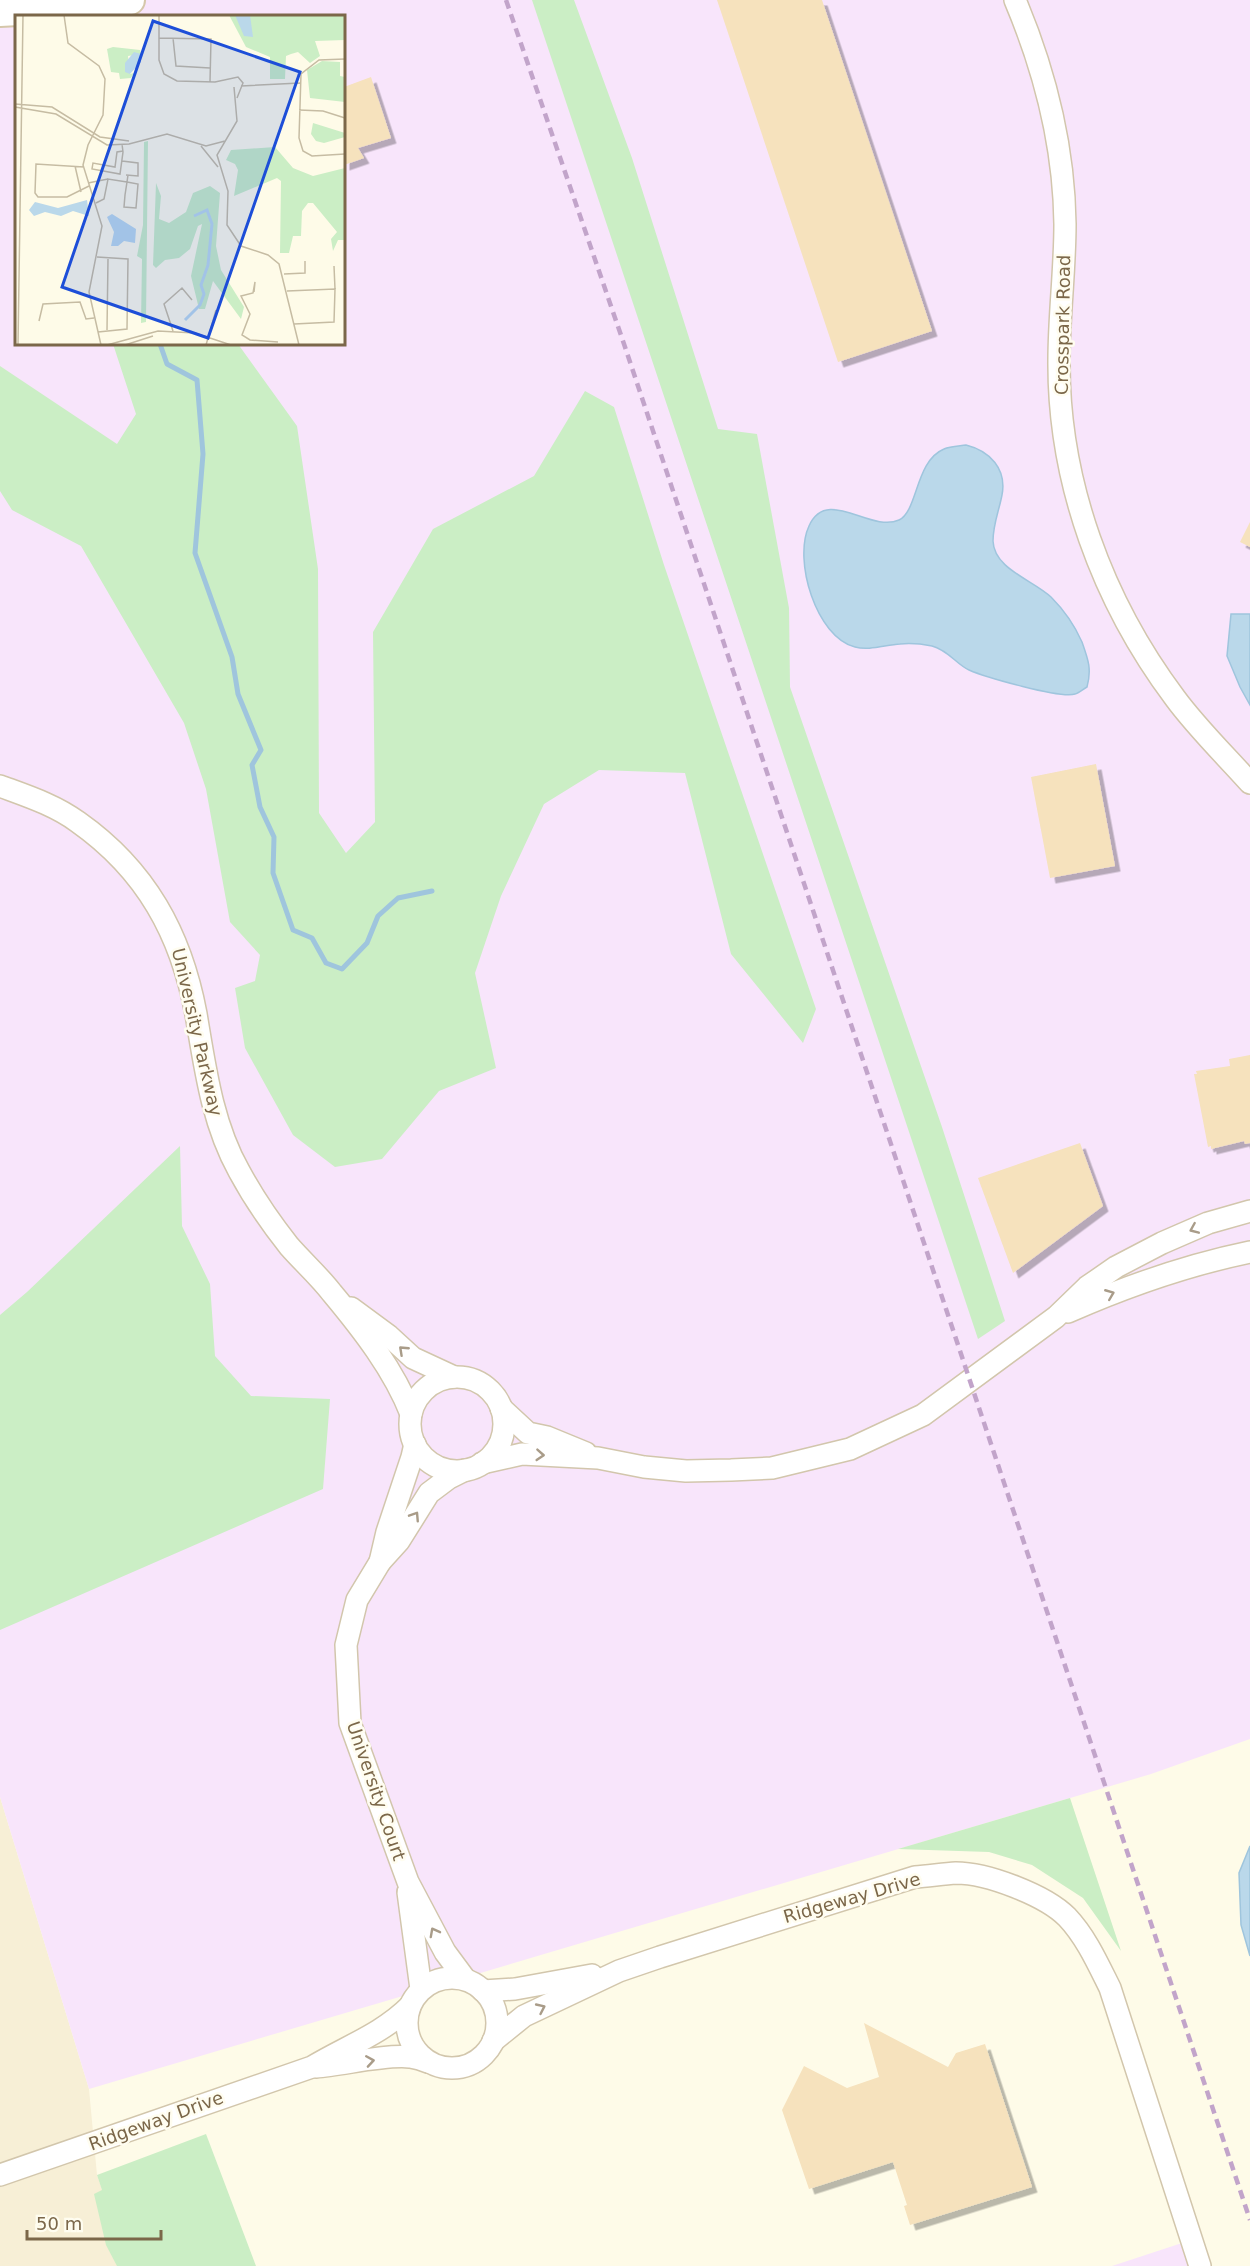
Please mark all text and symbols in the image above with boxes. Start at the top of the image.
inset map [15,15,345,345]
street label: Crosspark Road [1051,255,1074,395]
street label: University Parkway [168,946,227,1118]
one-way arrow [1190,1222,1201,1234]
one-way arrow [1104,1289,1115,1301]
one-way arrow [400,1346,410,1357]
one-way arrow [535,1449,544,1462]
one-way arrow [408,1511,419,1522]
street label: University Court [343,1718,410,1863]
street label: Ridgeway Drive [781,1868,923,1927]
one-way arrow [430,1928,441,1938]
one-way arrow [534,2003,545,2015]
one-way arrow [366,2055,375,2067]
street label: Ridgeway Drive [86,2086,226,2155]
scale bar [27,2203,160,2241]
text: 50 m [36,2213,82,2234]

